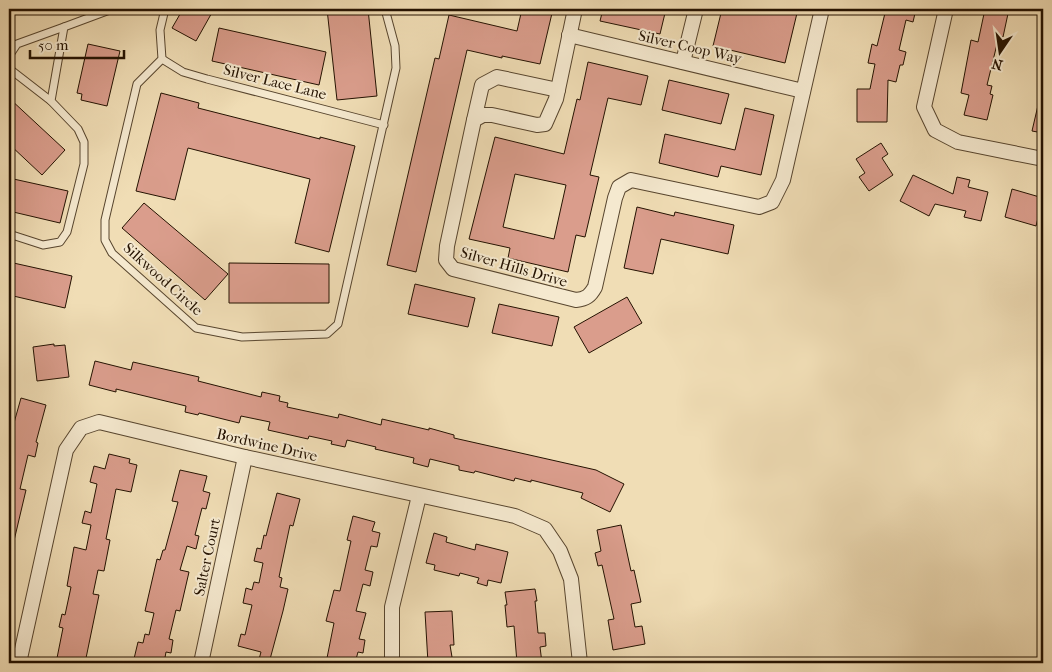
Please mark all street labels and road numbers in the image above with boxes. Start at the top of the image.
street label: Silver Coop Way [637,26,744,68]
street label: Silver Lace Lane [222,60,329,104]
street label: Silkwood Circle [120,239,207,320]
street label: Silver Hills Drive [458,243,570,291]
street label: Bordwine Drive [215,425,320,465]
street label: Salter Court [190,516,224,598]

